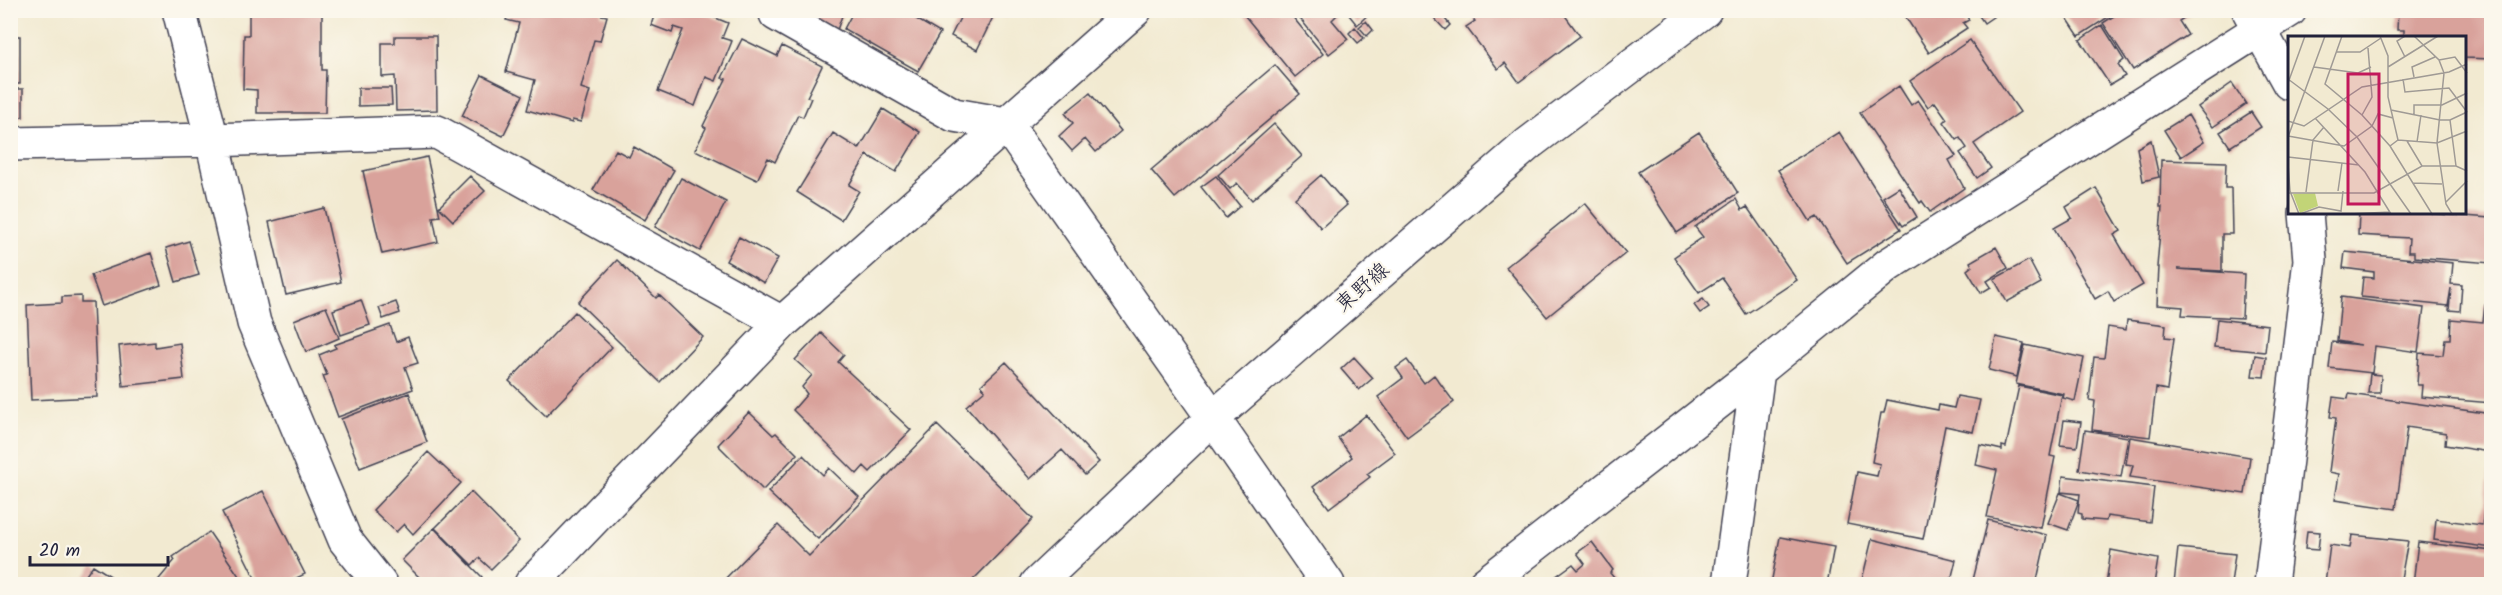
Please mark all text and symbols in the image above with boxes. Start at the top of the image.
inset map [2288,36,2466,214]
street label: 東野線 [1328,255,1398,321]
scale bar [30,529,168,567]
text: 20 m [39,537,80,566]

